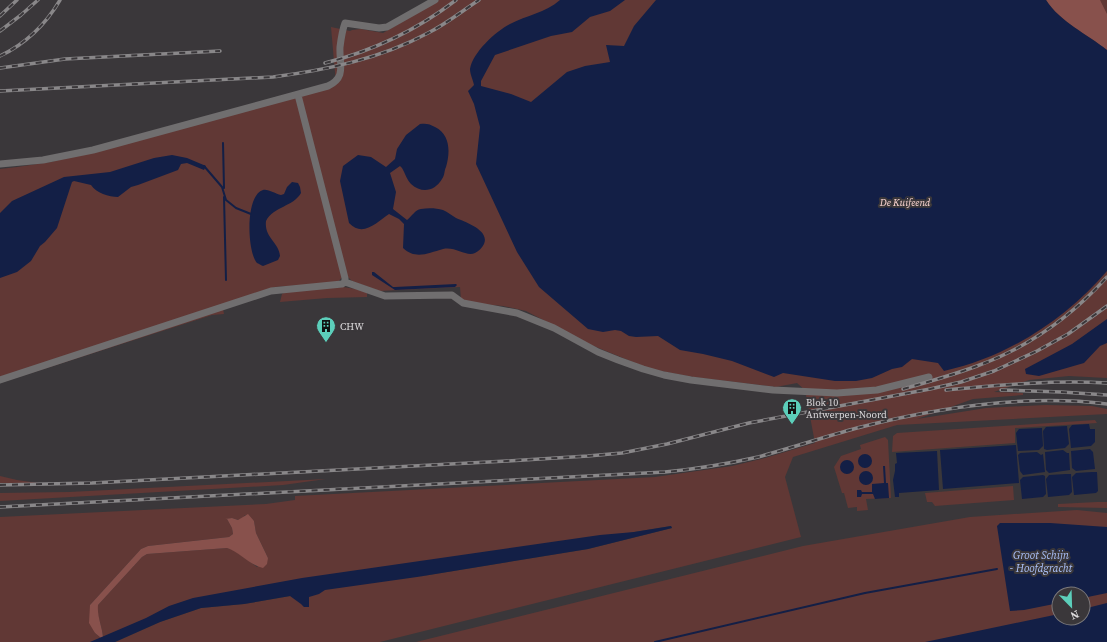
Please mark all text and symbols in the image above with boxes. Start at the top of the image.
park label: De Kuifeend [879,196,931,209]
building icon: CHW [315,315,337,343]
place label: CHW [340,320,364,333]
place label: Blok 10 Antwerpen-Noord [806,396,887,421]
building icon: Blok 10 Antwerpen-Noord [781,397,803,425]
water label: Groot Schijn - Hoofdgracht [1010,548,1073,576]
north arrow [1051,586,1091,626]
text: N [1068,606,1081,623]

